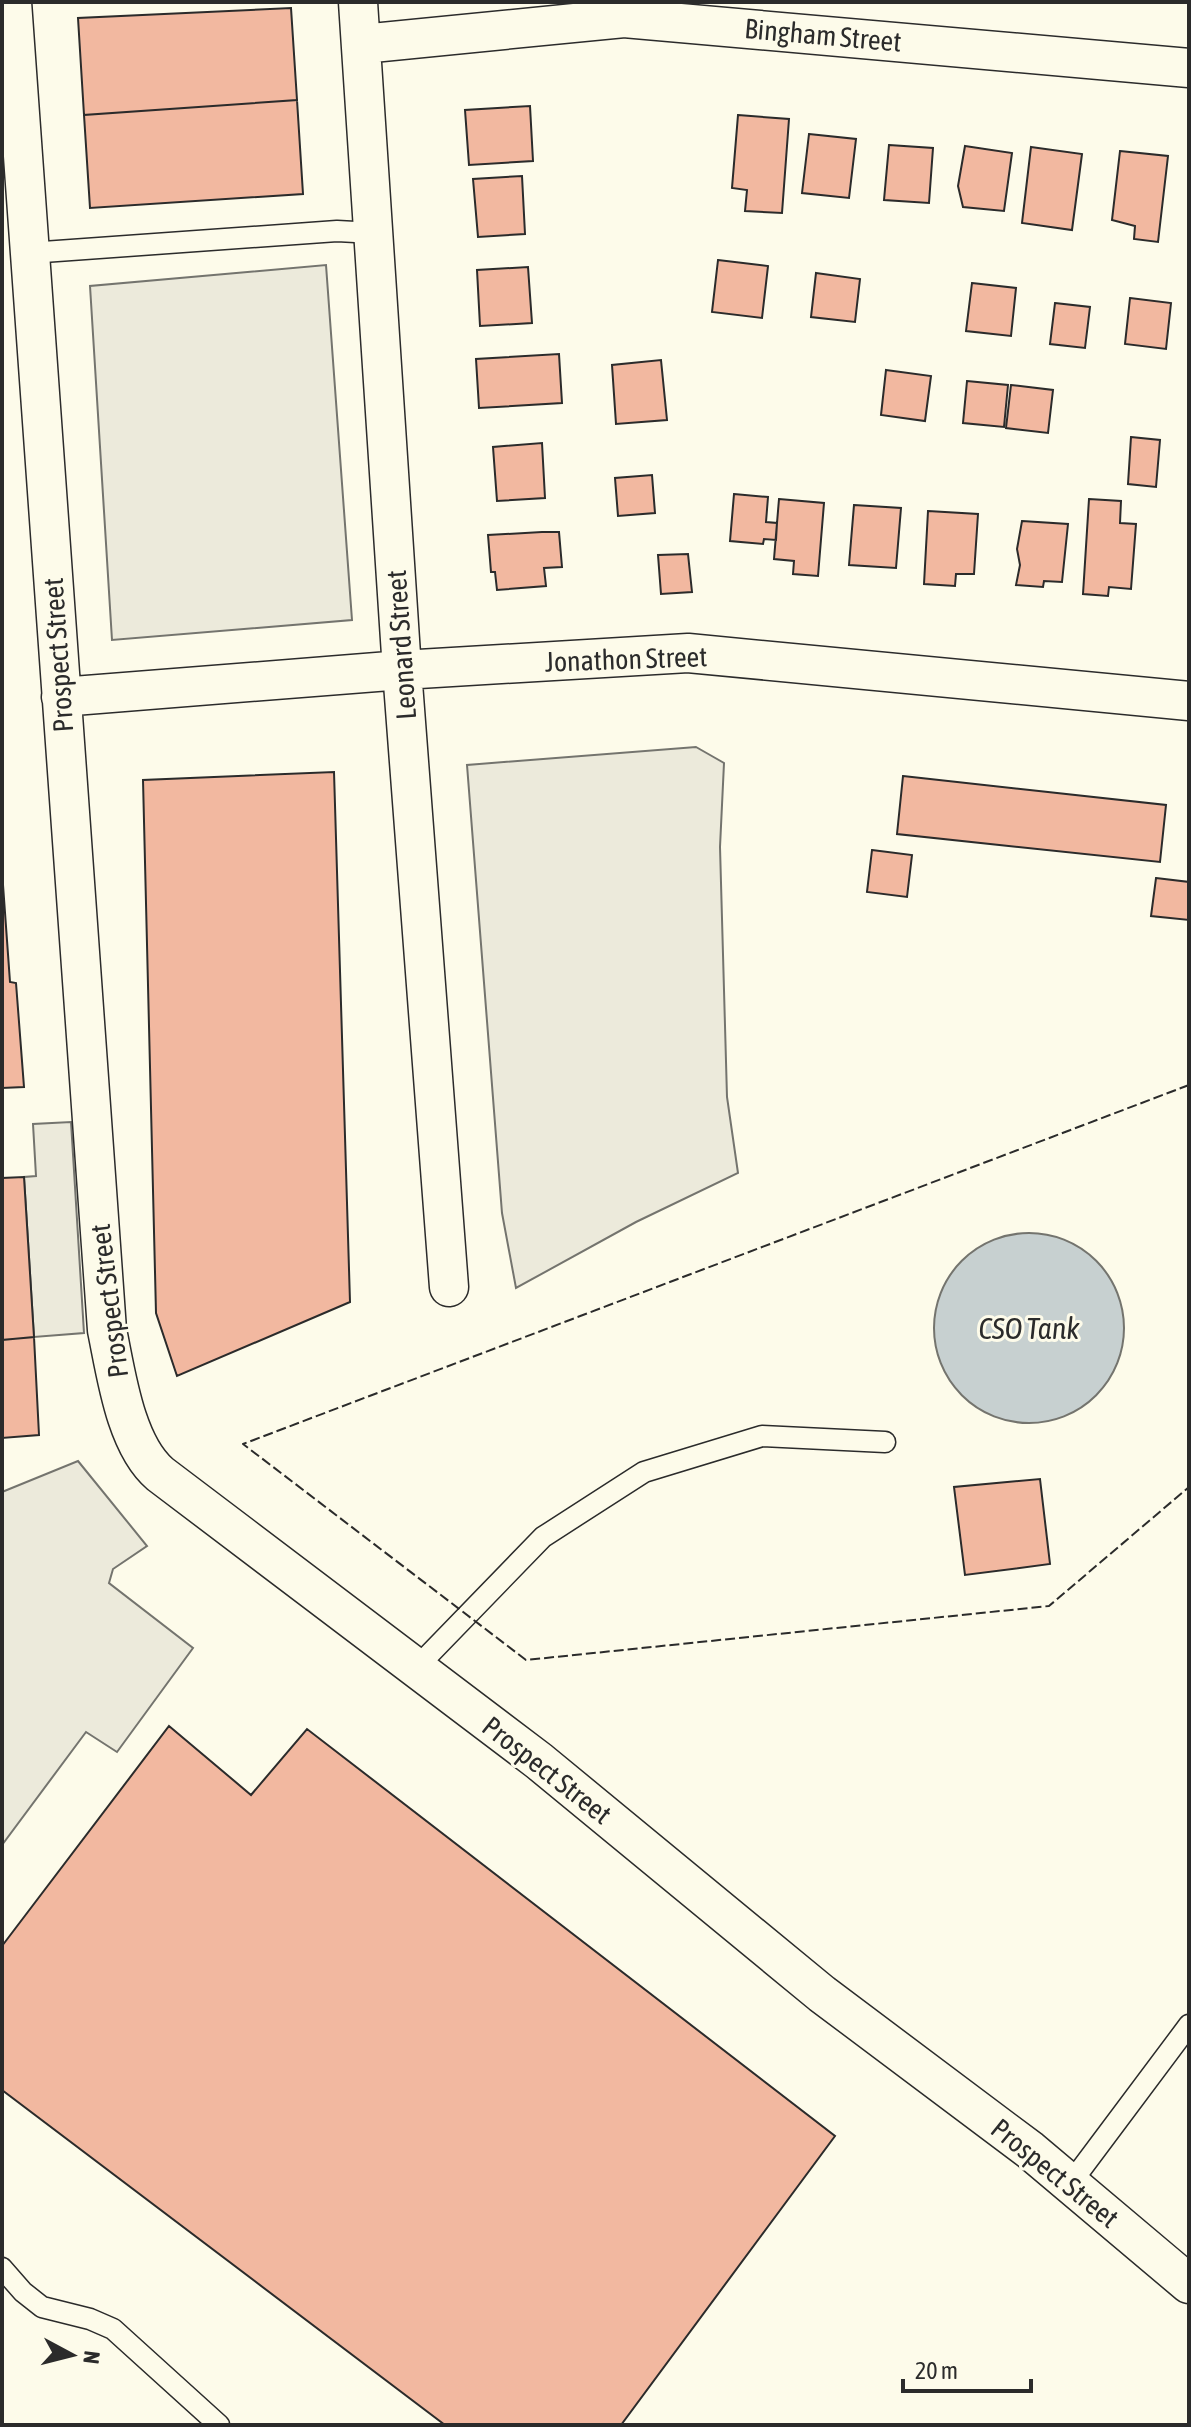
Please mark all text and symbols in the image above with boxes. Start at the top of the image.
street label: Bingham Street [743,12,903,58]
street label: Leonard Street [380,569,422,721]
street label: Prospect Street [37,577,79,733]
street label: Jonathon Street [544,640,708,678]
street label: Prospect Street [84,1222,134,1380]
water label: CSO Tank [979,1311,1080,1345]
street label: Prospect Street [476,1710,618,1830]
street label: Prospect Street [985,2112,1125,2234]
north arrow [32,2315,112,2395]
scale bar [903,2343,1031,2393]
text: N [78,2349,106,2365]
text: 20 m [915,2357,958,2384]

